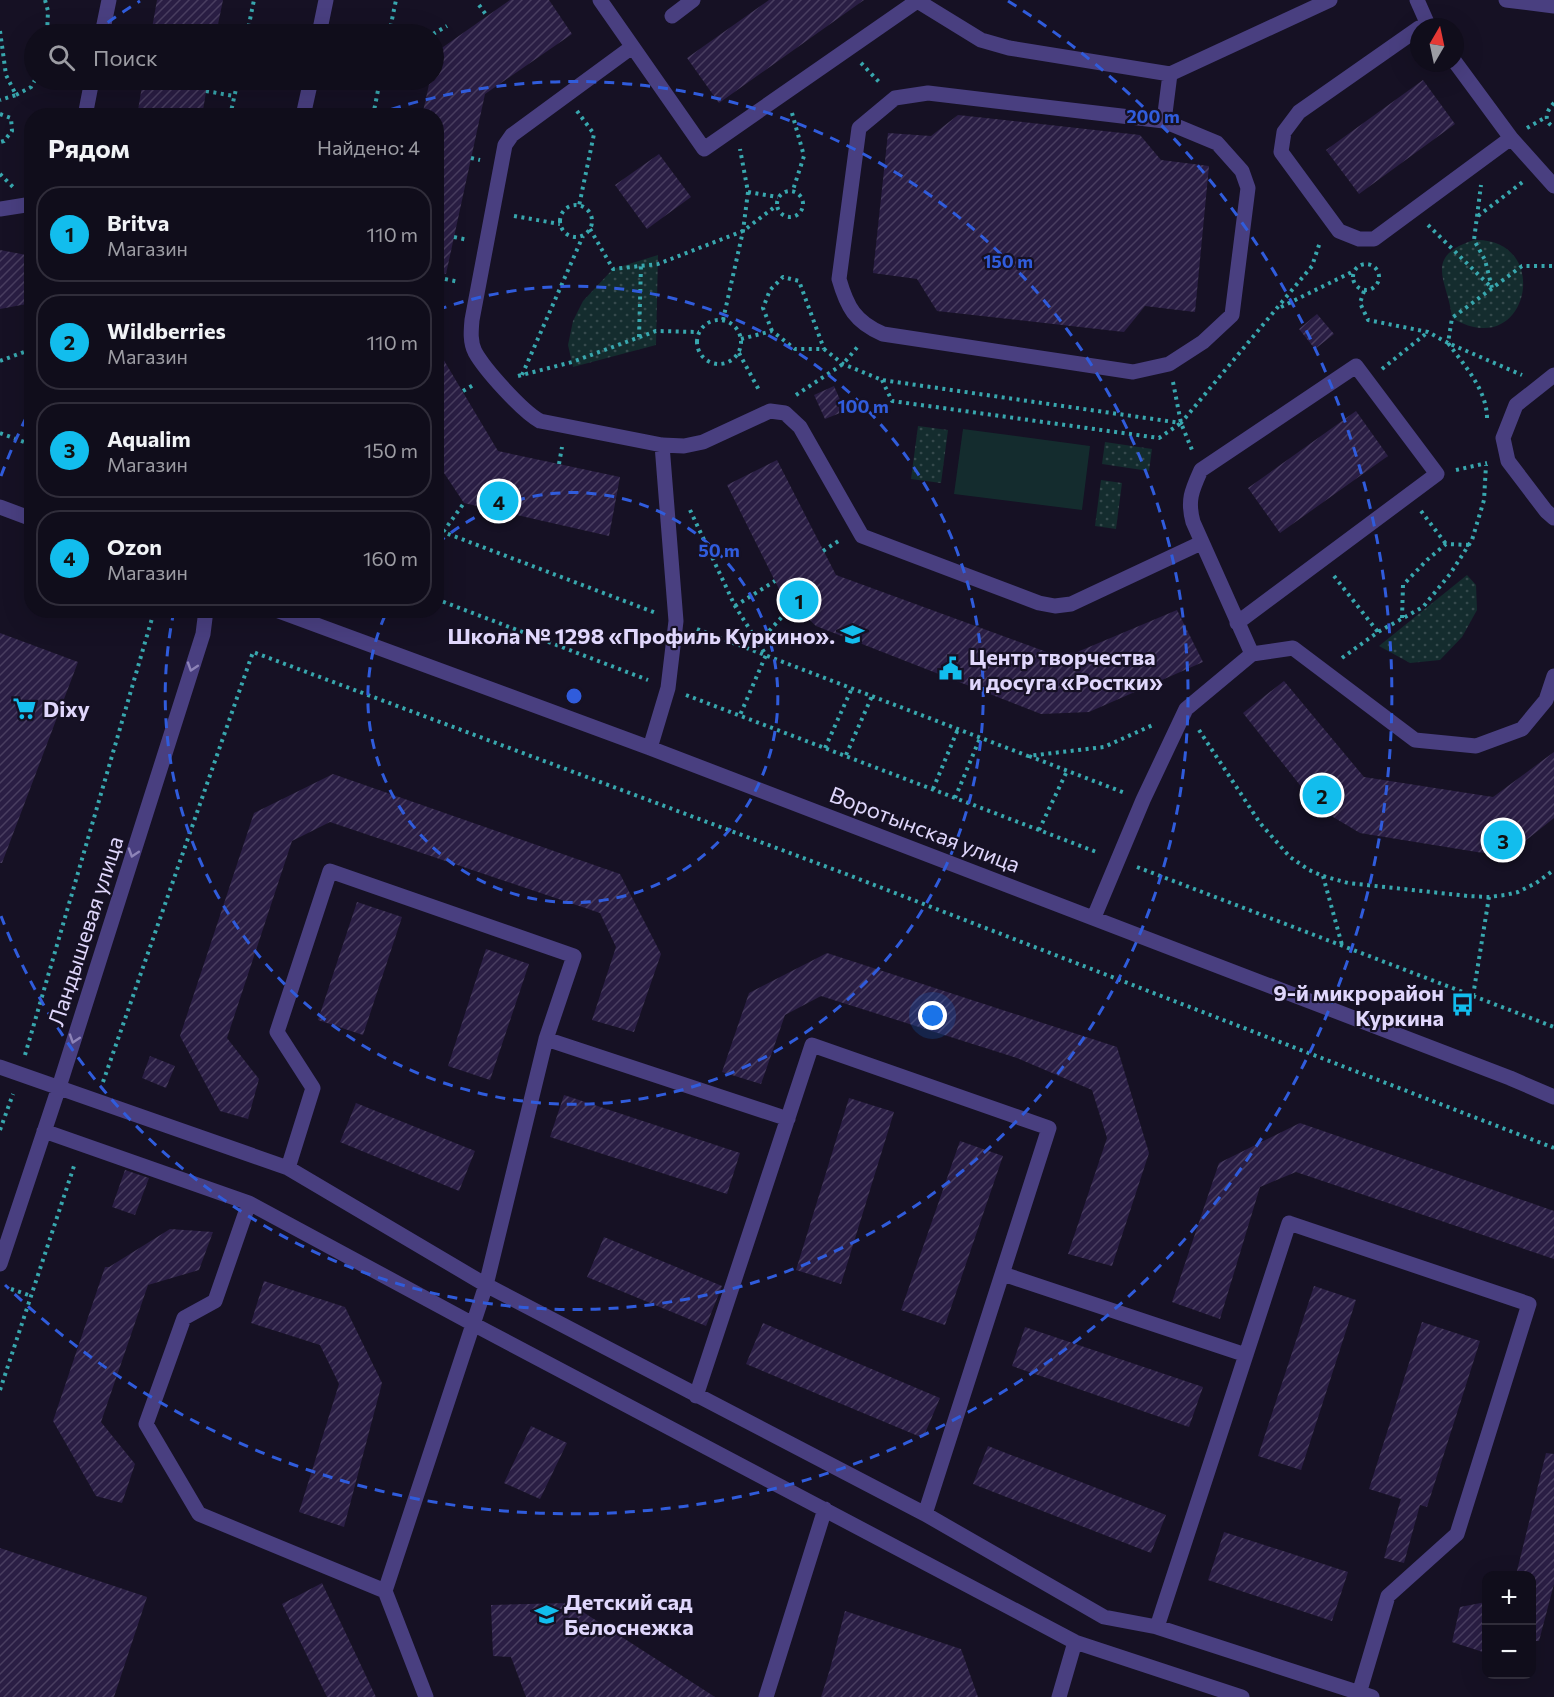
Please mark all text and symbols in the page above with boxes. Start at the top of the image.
north arrow [1410,18,1464,72]
search box [24,24,444,90]
icon: search [45,41,78,74]
text: Поиск [93,44,158,71]
text: 200 m [1126,105,1180,127]
text: Рядом [48,132,130,163]
text: Найдено: 4 [317,135,420,159]
text: Britva [107,209,169,236]
text: 1 [65,222,74,246]
text: 110 m [367,222,418,246]
text: Магазин [107,236,188,260]
text: 150 m [983,250,1033,272]
text: Wildberries [107,317,226,344]
text: 2 [64,330,75,354]
text: 110 m [367,330,418,354]
text: Магазин [107,344,188,368]
text: 100 m [837,395,889,417]
text: Aqualim [107,425,191,452]
text: 3 [64,438,75,462]
text: 150 m [364,438,418,462]
text: Магазин [107,452,188,476]
pin: 4 [480,478,518,524]
text: Ozon [107,533,162,560]
text: 50 m [698,539,740,561]
text: 4 [63,546,76,570]
text: 160 m [363,546,418,570]
text: Магазин [107,560,188,584]
pin: 1 [780,578,818,622]
place label: Школа № 1298 «Профиль Куркино». [447,622,835,649]
school or university icon: Школа № 1298 «Профиль Куркино». [840,622,866,648]
place label: Центр творчества и досуга «Ростки» [969,643,1163,695]
public building icon: Центр творчества и досуга «Ростки» [938,656,964,682]
one-way arrow [187,661,199,672]
centre of rings [564,686,584,706]
supermarket icon: Dixy [12,695,38,721]
place label: Dixy [43,695,90,722]
pin: 2 [1302,772,1342,818]
street label: Воротынская улица [826,780,1024,878]
pin: 3 [1484,818,1522,862]
street label: Ландышевая улица [42,833,128,1029]
one-way arrow [128,847,140,858]
place label: 9-й микрорайон Куркина [1273,979,1444,1031]
bus stop icon: 9-й микрорайон Куркина [1449,992,1475,1018]
your location [918,1001,947,1030]
one-way arrow [69,1033,81,1044]
map controls [1482,1571,1536,1679]
button: + [1482,1571,1536,1625]
place label: Детский сад Белоснежка [564,1588,694,1640]
school or university icon: Детский сад Белоснежка [533,1601,559,1627]
button: − [1482,1625,1536,1679]

